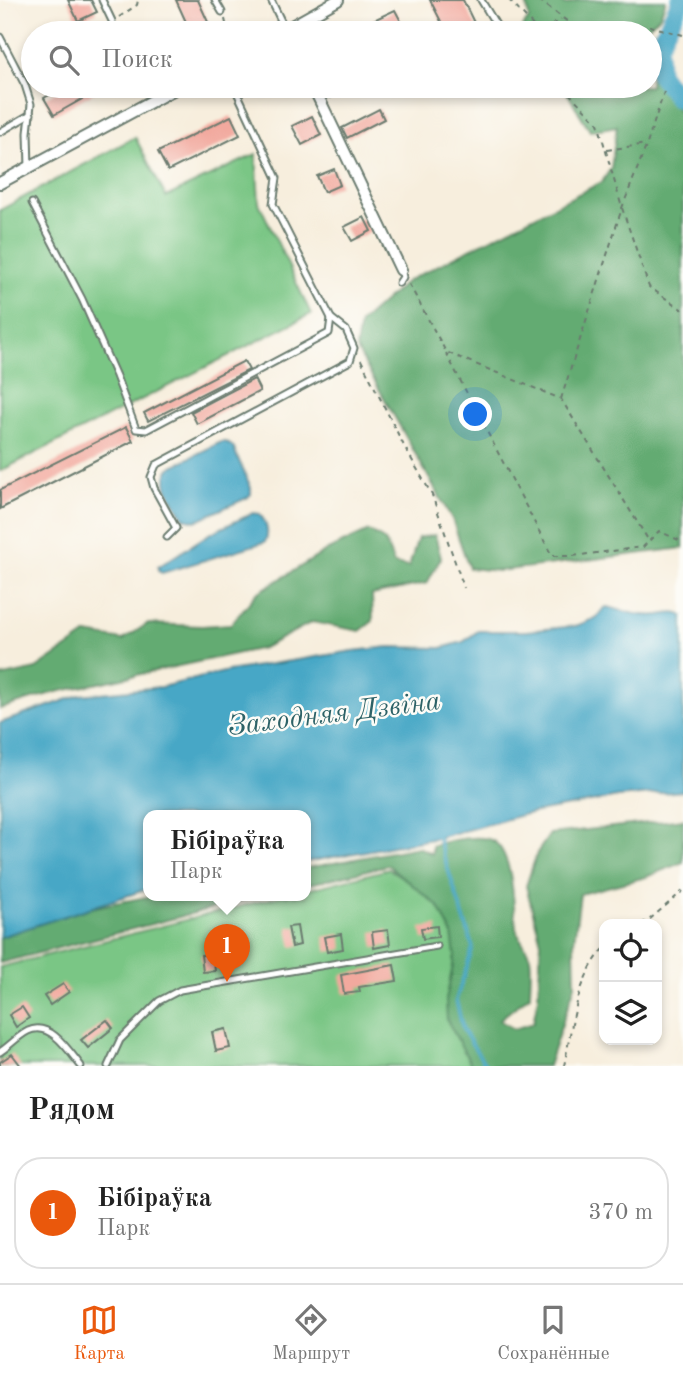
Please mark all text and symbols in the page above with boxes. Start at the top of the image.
search box [21,21,662,98]
icon: search [45,41,83,79]
text: Поиск [101,47,173,73]
your location [458,397,492,431]
water label: Заходняя Дзвіна [226,687,442,742]
popup [143,810,311,901]
text: Бібіраўка [170,829,284,855]
text: Парк [170,860,223,883]
map controls [599,919,662,1045]
button: locate [599,919,662,982]
pin: 1 [204,924,250,982]
button: layers [599,982,662,1045]
text: Рядом [28,1096,115,1126]
text: Бібіраўка [97,1186,212,1212]
text: 1 [46,1201,60,1224]
text: 370 m [588,1201,653,1224]
text: Парк [97,1217,150,1240]
tab: Карта [74,1301,125,1366]
tab: Маршрут [272,1301,350,1366]
tab: Сохранённые [497,1301,609,1366]

